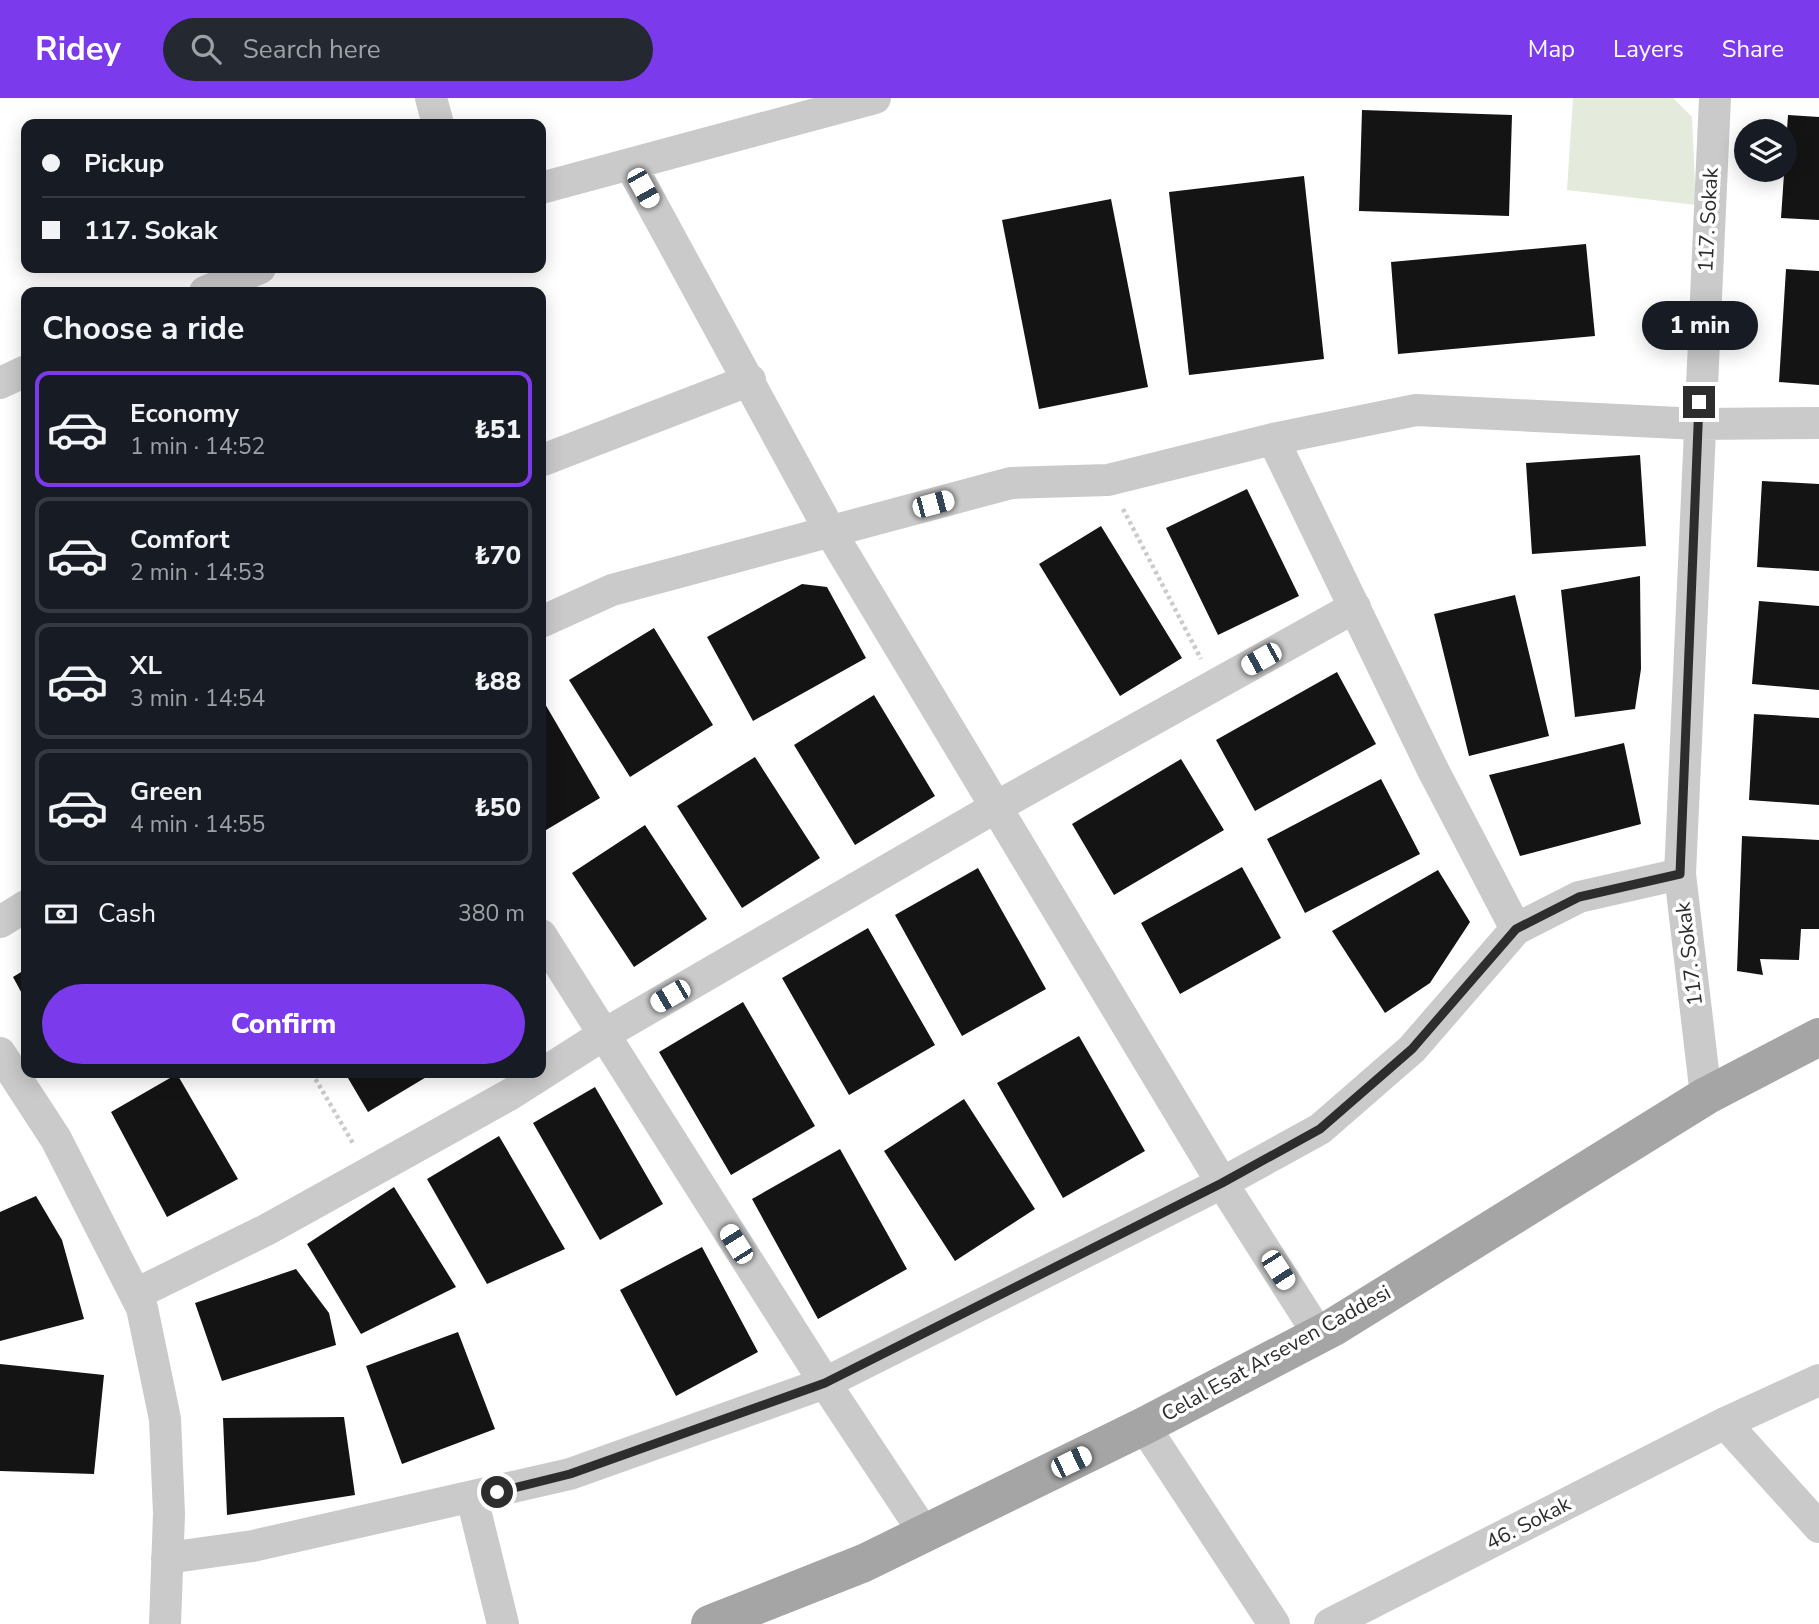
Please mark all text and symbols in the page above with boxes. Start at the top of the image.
search box [163,18,653,81]
text: Ridey [35,27,121,72]
icon: search [187,30,225,68]
text: Search here [243,32,381,67]
text: Map [1528,33,1575,65]
text: Layers [1613,33,1684,65]
text: Share [1722,33,1784,65]
map controls [1734,119,1797,182]
button: layers [1734,119,1797,182]
text: Pickup [84,146,164,181]
car [624,165,663,211]
street label: 117. Sokak [1691,167,1725,273]
text: 117. Sokak [84,213,218,248]
callout: 1 min [1641,300,1757,350]
text: Choose a ride [42,307,244,350]
text: 1 min [1670,310,1730,341]
route end [1683,386,1715,418]
text: Economy [130,396,239,431]
icon: car [46,398,109,461]
text: ₺51 [474,412,521,447]
text: 1 min · 14:52 [130,431,265,462]
car [910,488,957,520]
text: Comfort [130,522,230,557]
icon: car [46,524,109,587]
text: ₺70 [474,538,521,573]
text: 2 min · 14:53 [130,557,265,588]
car [1238,640,1285,678]
text: XL [130,648,162,683]
icon: car [46,650,109,713]
text: ₺88 [474,664,521,699]
text: 3 min · 14:54 [130,683,265,714]
text: Green [130,774,203,809]
icon: car [46,776,109,839]
text: ₺50 [474,790,521,825]
text: 4 min · 14:55 [130,809,265,840]
icon: cash [42,895,80,933]
text: Cash [98,896,156,931]
text: 380 m [458,898,525,929]
street label: 117. Sokak [1669,900,1709,1008]
car [647,976,694,1016]
button: Confirm [42,984,525,1064]
car [716,1221,757,1267]
car [1258,1247,1299,1293]
street label: Celal Esat Arseven Caddesi [1156,1278,1396,1428]
car [1048,1443,1095,1481]
route start [481,1476,513,1508]
street label: 46. Sokak [1481,1489,1576,1556]

